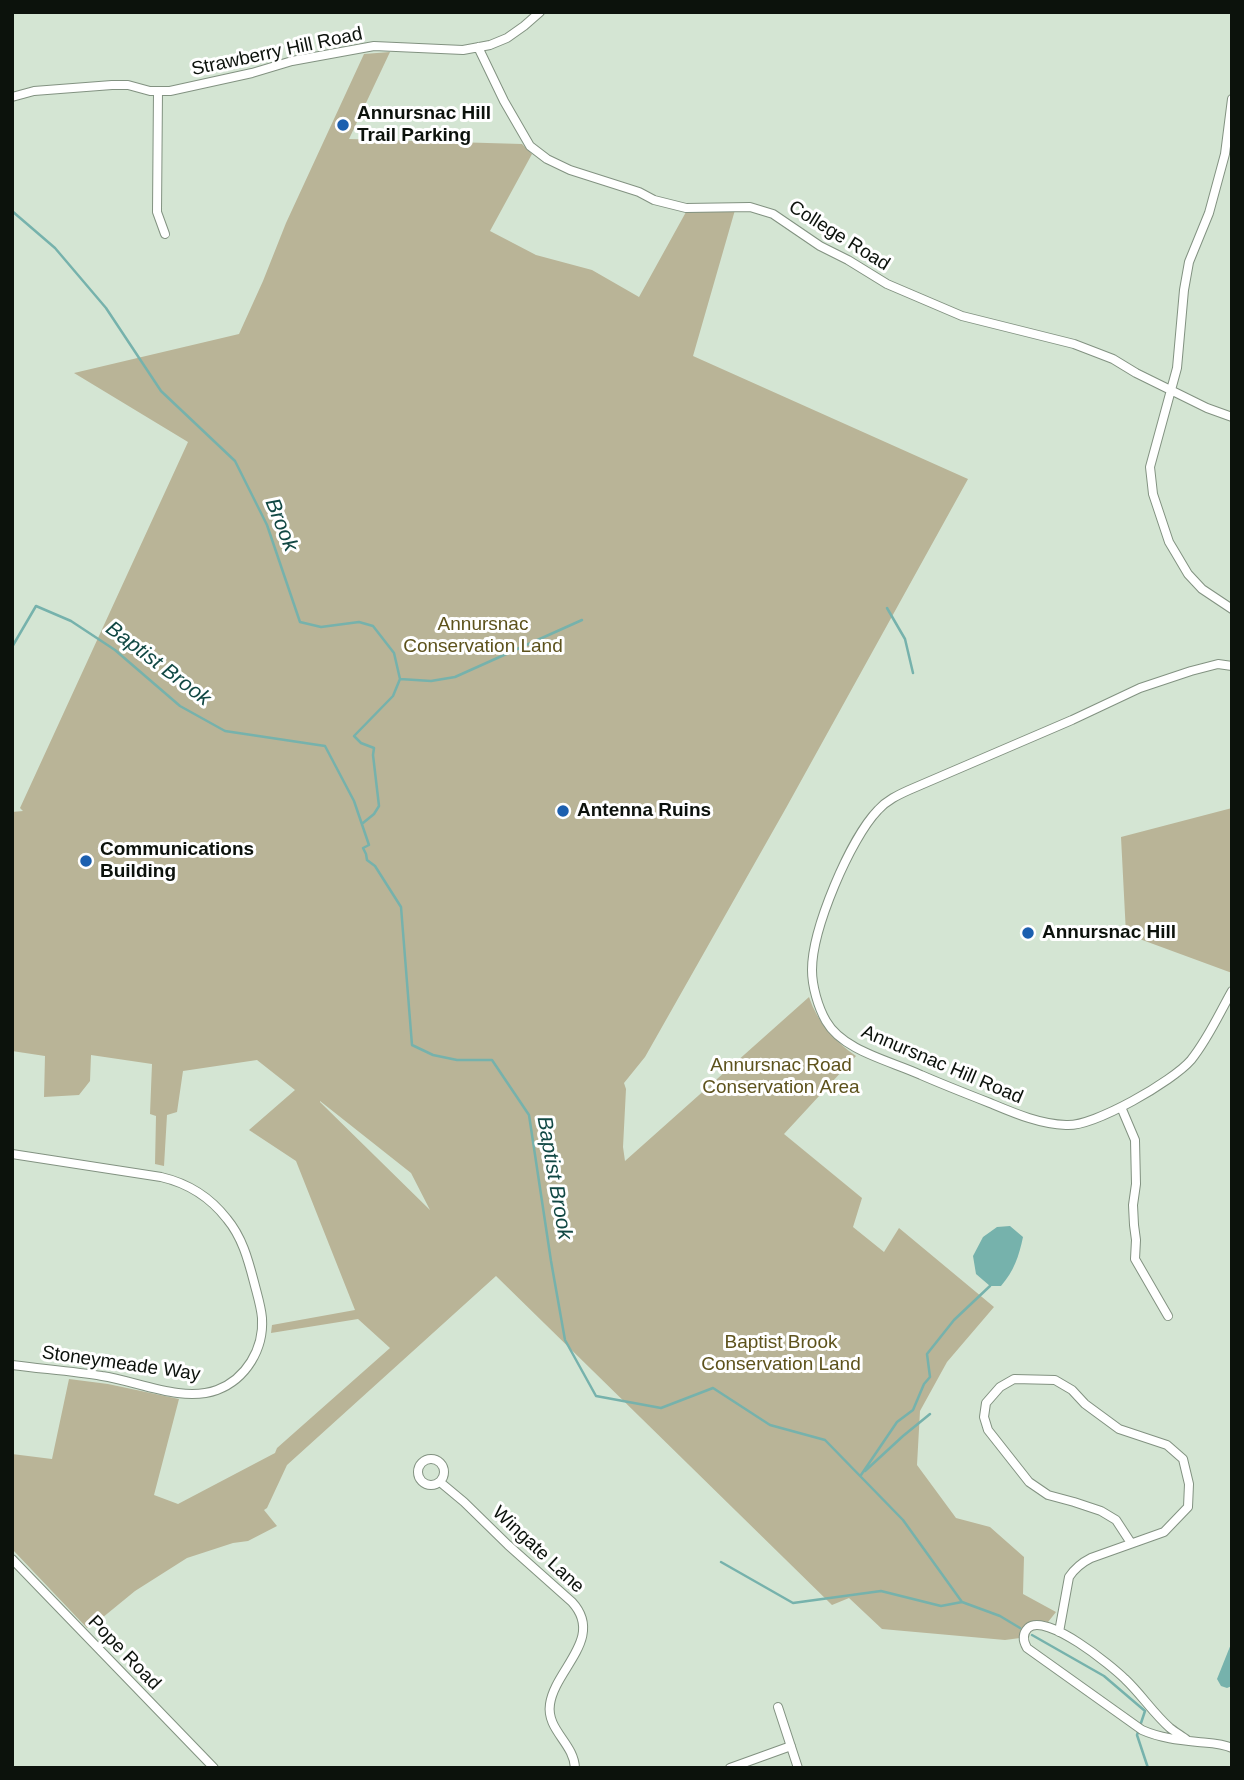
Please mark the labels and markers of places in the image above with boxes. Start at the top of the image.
place label: Annursnac Hill Trail Parking [357,103,491,147]
marker: Annursnac Hill Trail Parking [335,117,351,133]
place label: Antenna Ruins [577,800,711,822]
marker: Antenna Ruins [555,803,571,819]
place label: Communications Building [100,839,254,883]
marker: Communications Building [78,853,94,869]
place label: Annursnac Hill [1042,922,1176,944]
marker: Annursnac Hill [1020,925,1036,941]

